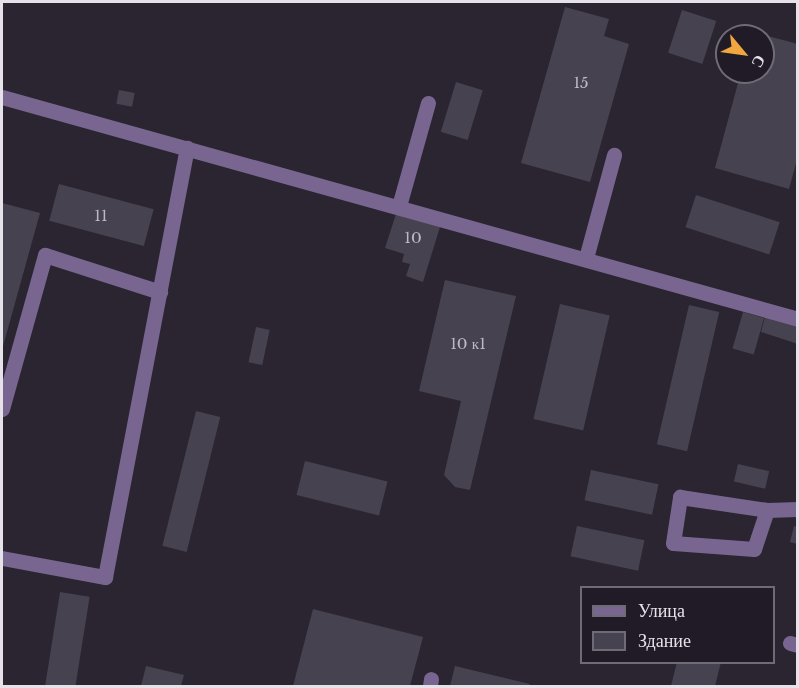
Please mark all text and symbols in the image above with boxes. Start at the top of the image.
north arrow [715,24,775,84]
text: С [747,52,771,72]
house number: 15 [573,74,589,92]
house number: 11 [94,207,108,225]
house number: 10 [404,229,422,247]
house number: 10 к1 [450,335,486,353]
legend [580,586,775,664]
text: Улица [638,600,685,622]
text: Здание [638,630,691,652]

